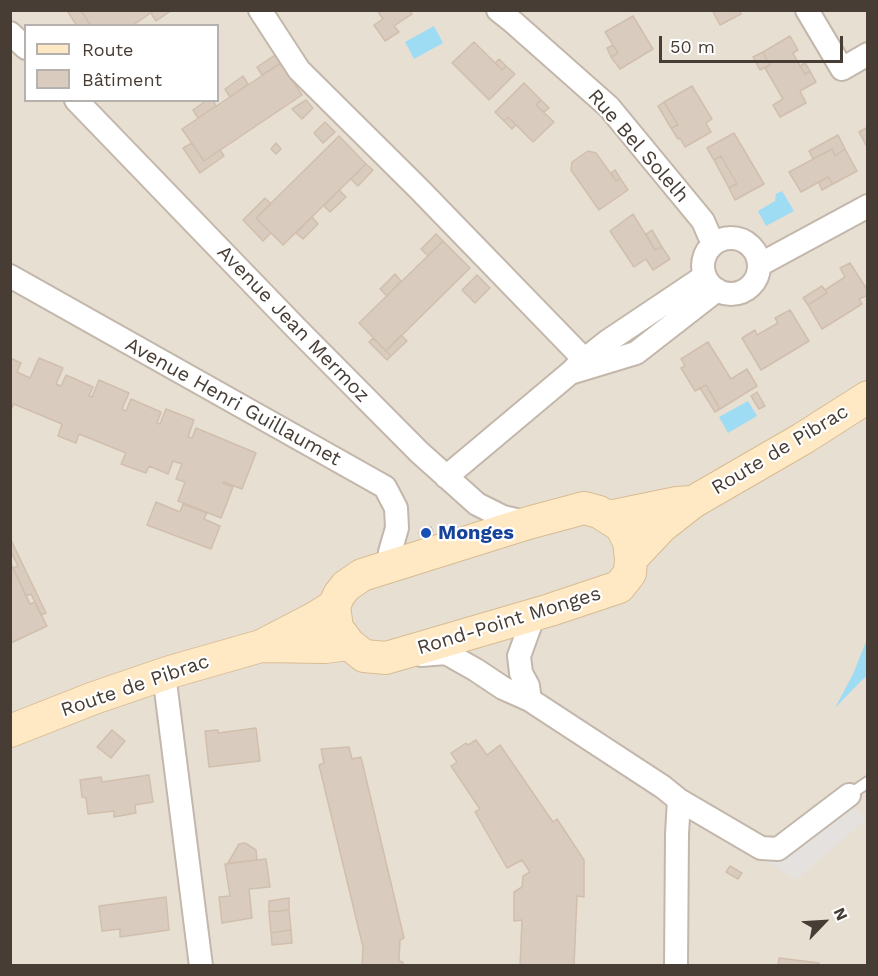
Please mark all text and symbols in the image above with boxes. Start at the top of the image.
legend [24,24,219,102]
scale bar [662,24,846,62]
text: 50 m [670,36,715,57]
text: Route [82,39,134,60]
text: Bâtiment [82,69,162,90]
street label: Rue Bel Solelh [582,84,694,208]
street label: Avenue Jean Mermoz [212,241,374,407]
street label: Avenue Henri Guillaumet [121,333,345,471]
street label: Route de Pibrac [707,400,853,500]
place label: Monges [438,521,514,545]
marker: Monges [419,526,433,540]
street label: Rond-Point Monges [414,582,604,660]
street label: Route de Pibrac [58,649,212,723]
north arrow [794,892,854,952]
text: N [830,905,852,924]

